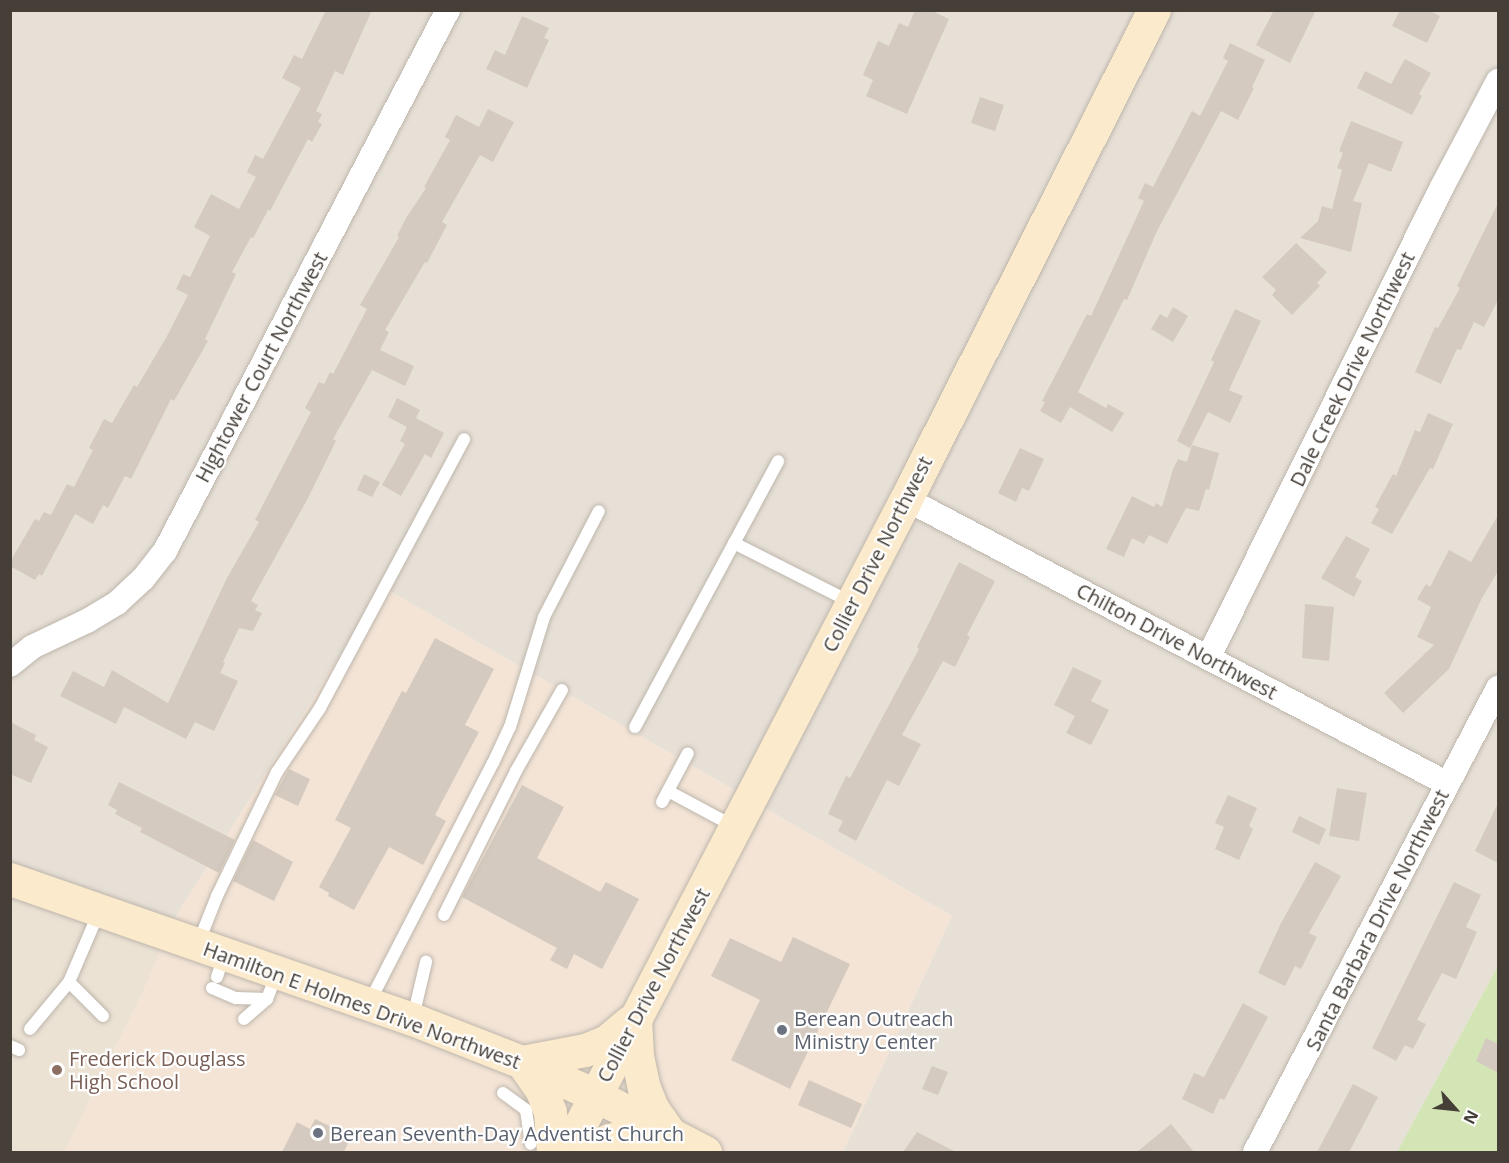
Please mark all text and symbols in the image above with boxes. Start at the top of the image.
street label: Hightower Court Northwest [190,248,332,486]
street label: Dale Creek Drive Northwest [1285,248,1419,490]
street label: Collier Drive Northwest [817,452,937,656]
street label: Chilton Drive Northwest [1073,578,1281,704]
street label: Santa Barbara Drive Northwest [1300,785,1454,1055]
street label: Collier Drive Northwest [592,884,714,1086]
street label: Hamilton E Holmes Drive Northwest [200,936,524,1074]
place label: Berean Outreach Ministry Center [794,1006,953,1053]
marker: Berean Outreach Ministry Center [775,1023,789,1037]
place label: Frederick Douglass High School [69,1046,246,1093]
marker: Frederick Douglass High School [50,1063,64,1077]
north arrow [1425,1079,1485,1139]
text: N [1458,1106,1484,1128]
place label: Berean Seventh-Day Adventist Church [330,1121,684,1145]
marker: Berean Seventh-Day Adventist Church [311,1126,325,1140]

